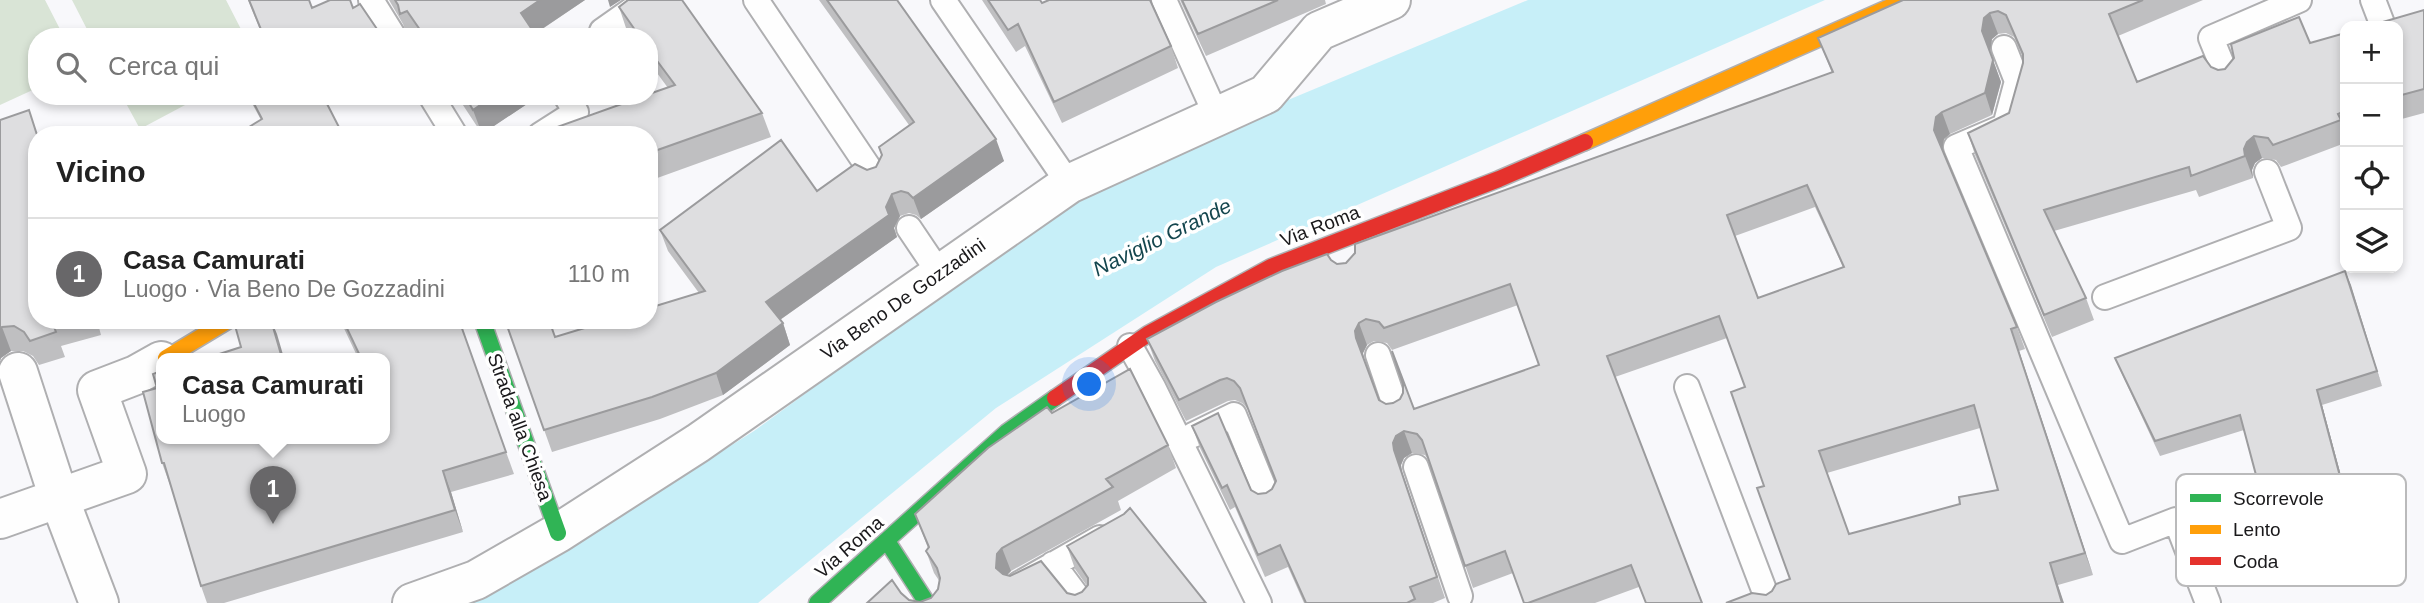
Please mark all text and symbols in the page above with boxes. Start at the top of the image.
map controls [2340,21,2403,273]
button: + [2340,21,2403,84]
search box [28,28,658,105]
icon: search [52,48,90,86]
text: Cerca qui [108,51,219,81]
button: − [2340,84,2403,147]
button: locate [2340,147,2403,210]
text: Vicino [56,155,145,188]
water label: Naviglio Grande [1089,194,1235,280]
street label: Via Roma [1277,201,1363,251]
button: layers [2340,210,2403,273]
street label: Via Beno De Gozzadini [817,234,989,364]
text: Casa Camurati [123,245,305,275]
text: 1 [73,261,85,287]
text: 110 m [568,261,630,287]
text: Luogo · Via Beno De Gozzadini [123,276,445,302]
street label: Strada alla Chiesa [484,350,557,504]
popup [156,353,390,444]
your location [1072,367,1106,401]
text: Casa Camurati [182,370,364,400]
text: Luogo [182,401,246,427]
pin: 1 [250,466,296,524]
legend [2176,474,2406,586]
text: Scorrevole [2233,488,2324,509]
street label: Via Roma [811,512,888,582]
text: Lento [2233,519,2281,540]
text: Coda [2233,551,2279,572]

